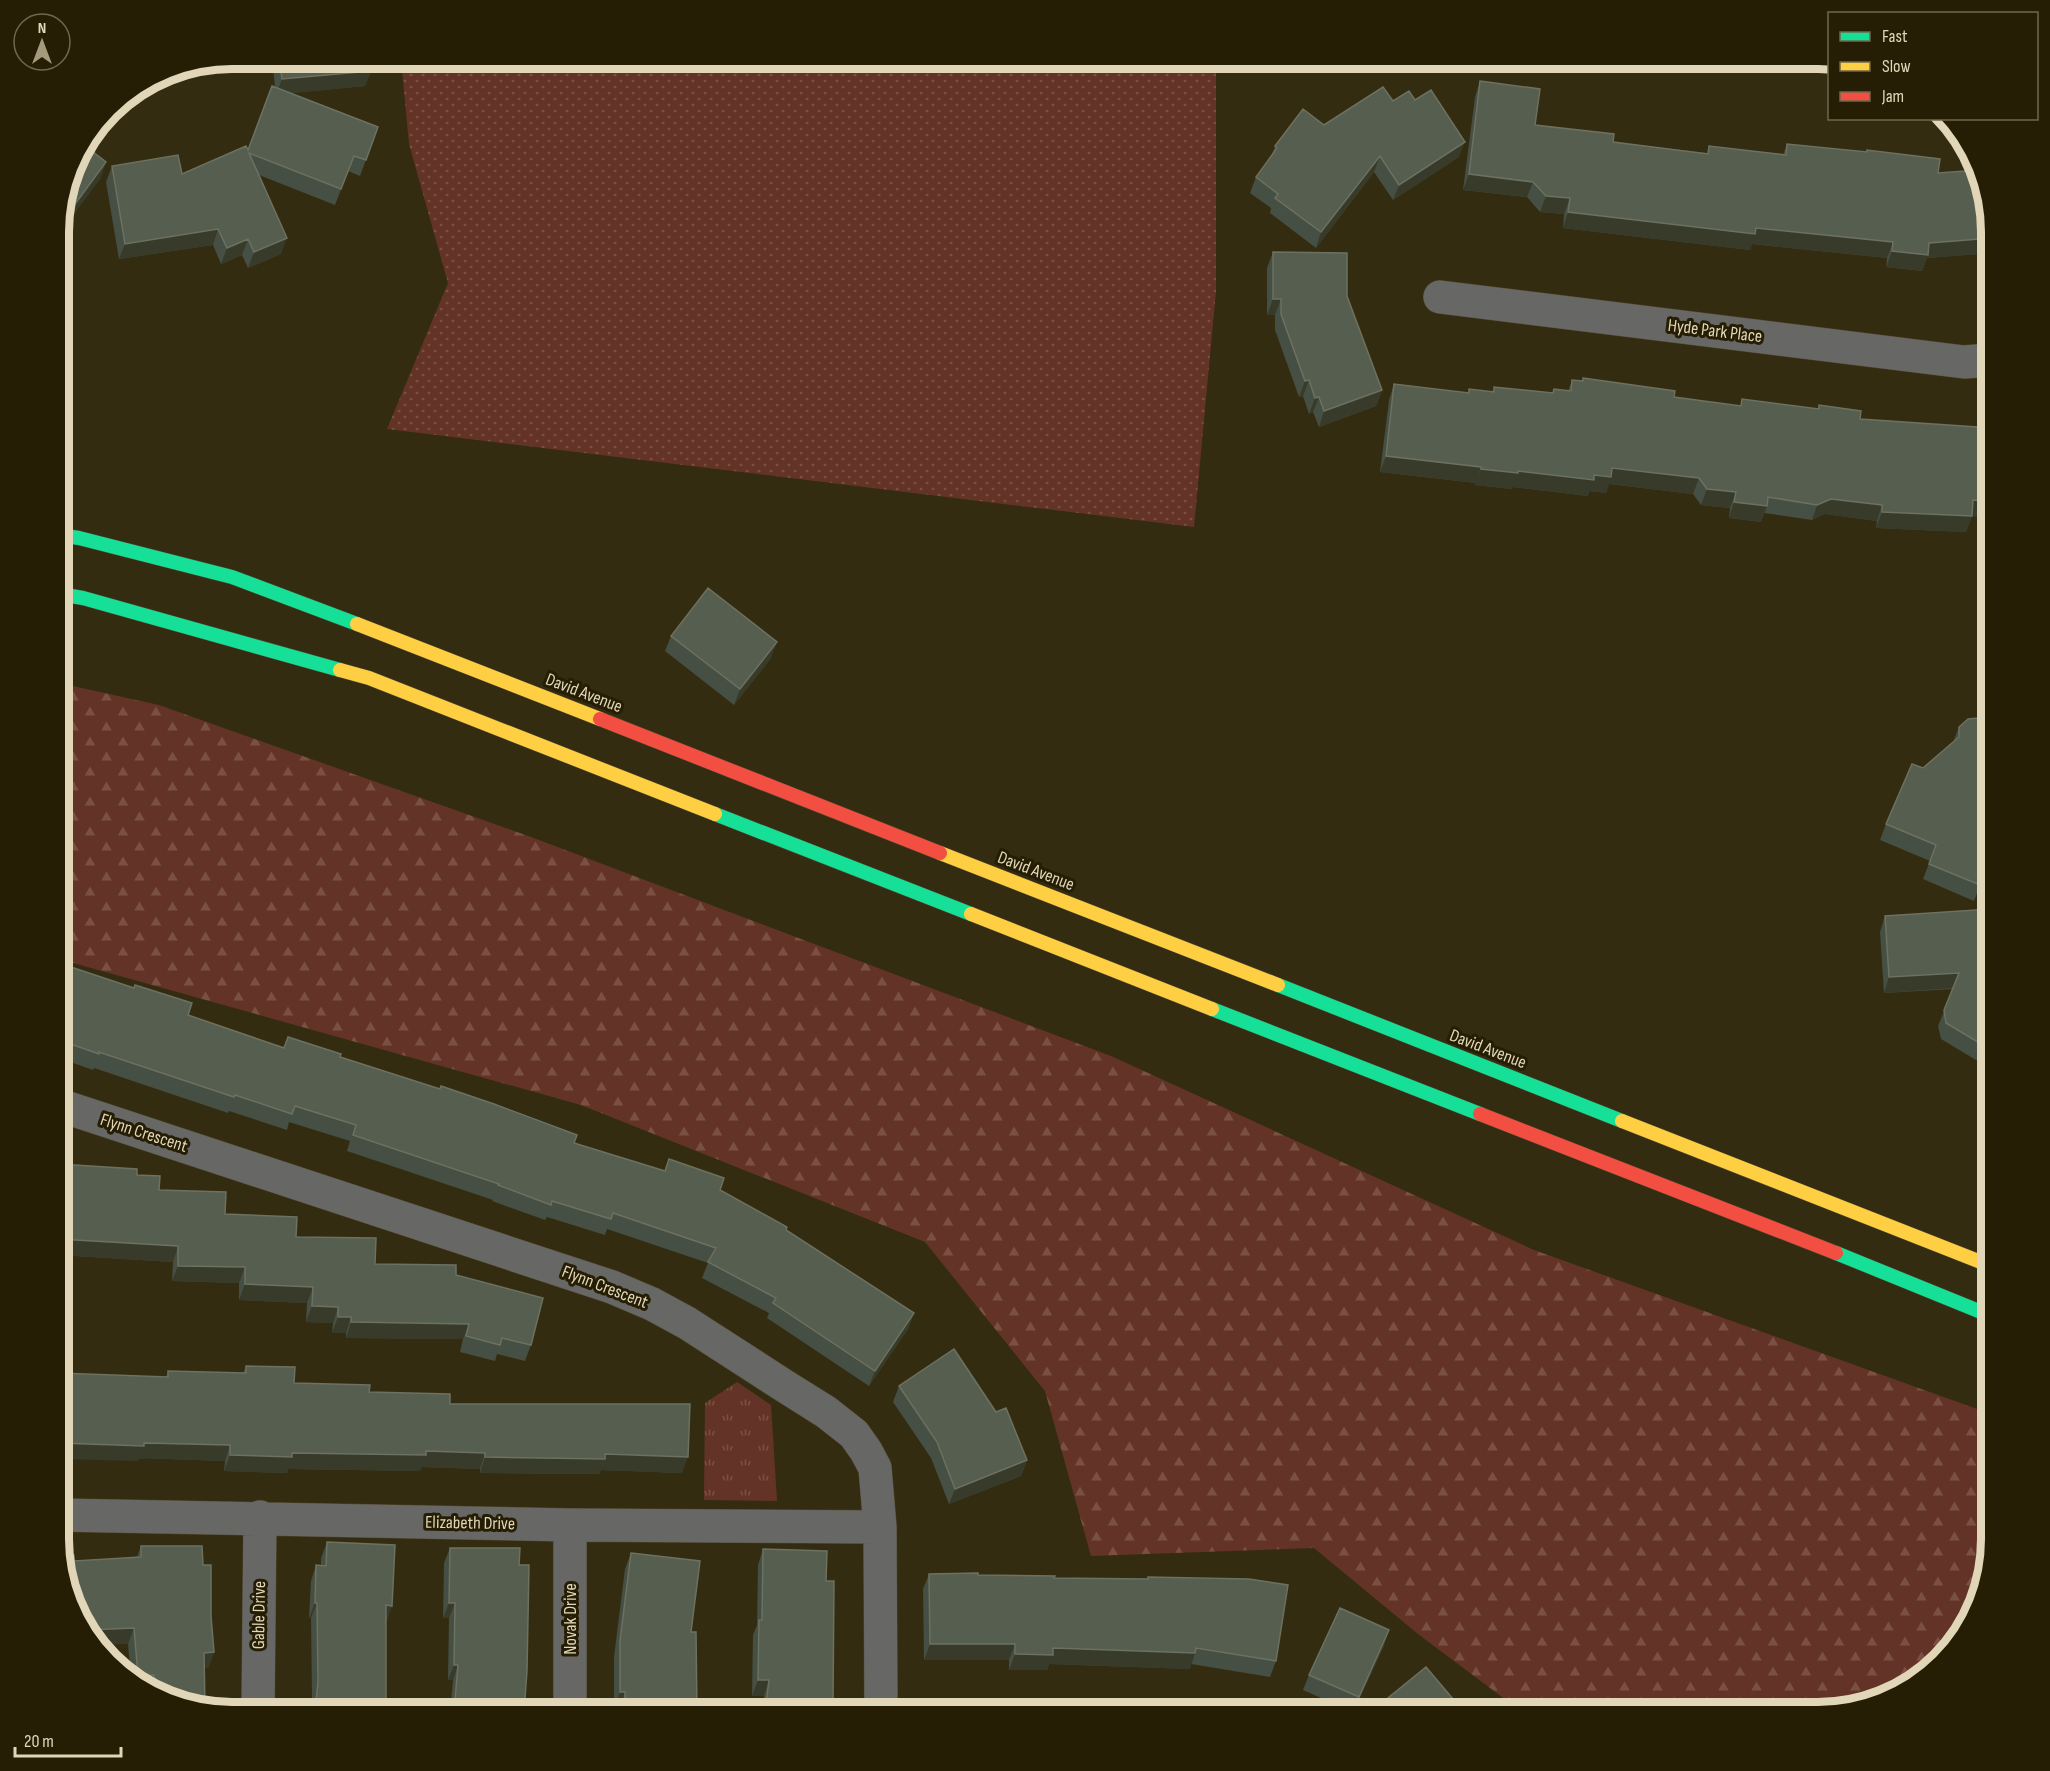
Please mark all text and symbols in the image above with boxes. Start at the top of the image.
north arrow [12,12,72,72]
legend [1828,12,2038,120]
text: N [38,19,46,38]
text: Fast [1882,26,1908,47]
text: Slow [1882,56,1911,77]
text: Jam [1881,86,1904,107]
street label: Hyde Park Place [1667,315,1763,347]
street label: David Avenue [543,669,625,717]
street label: David Avenue [995,847,1077,895]
street label: David Avenue [1447,1025,1529,1073]
street label: Flynn Crescent [98,1109,191,1157]
street label: Flynn Crescent [559,1261,651,1313]
street label: Elizabeth Drive [425,1512,515,1534]
street label: Gable Drive [248,1581,270,1649]
street label: Novak Drive [560,1583,581,1655]
scale bar [15,1720,122,1758]
text: 20 m [24,1731,54,1752]

